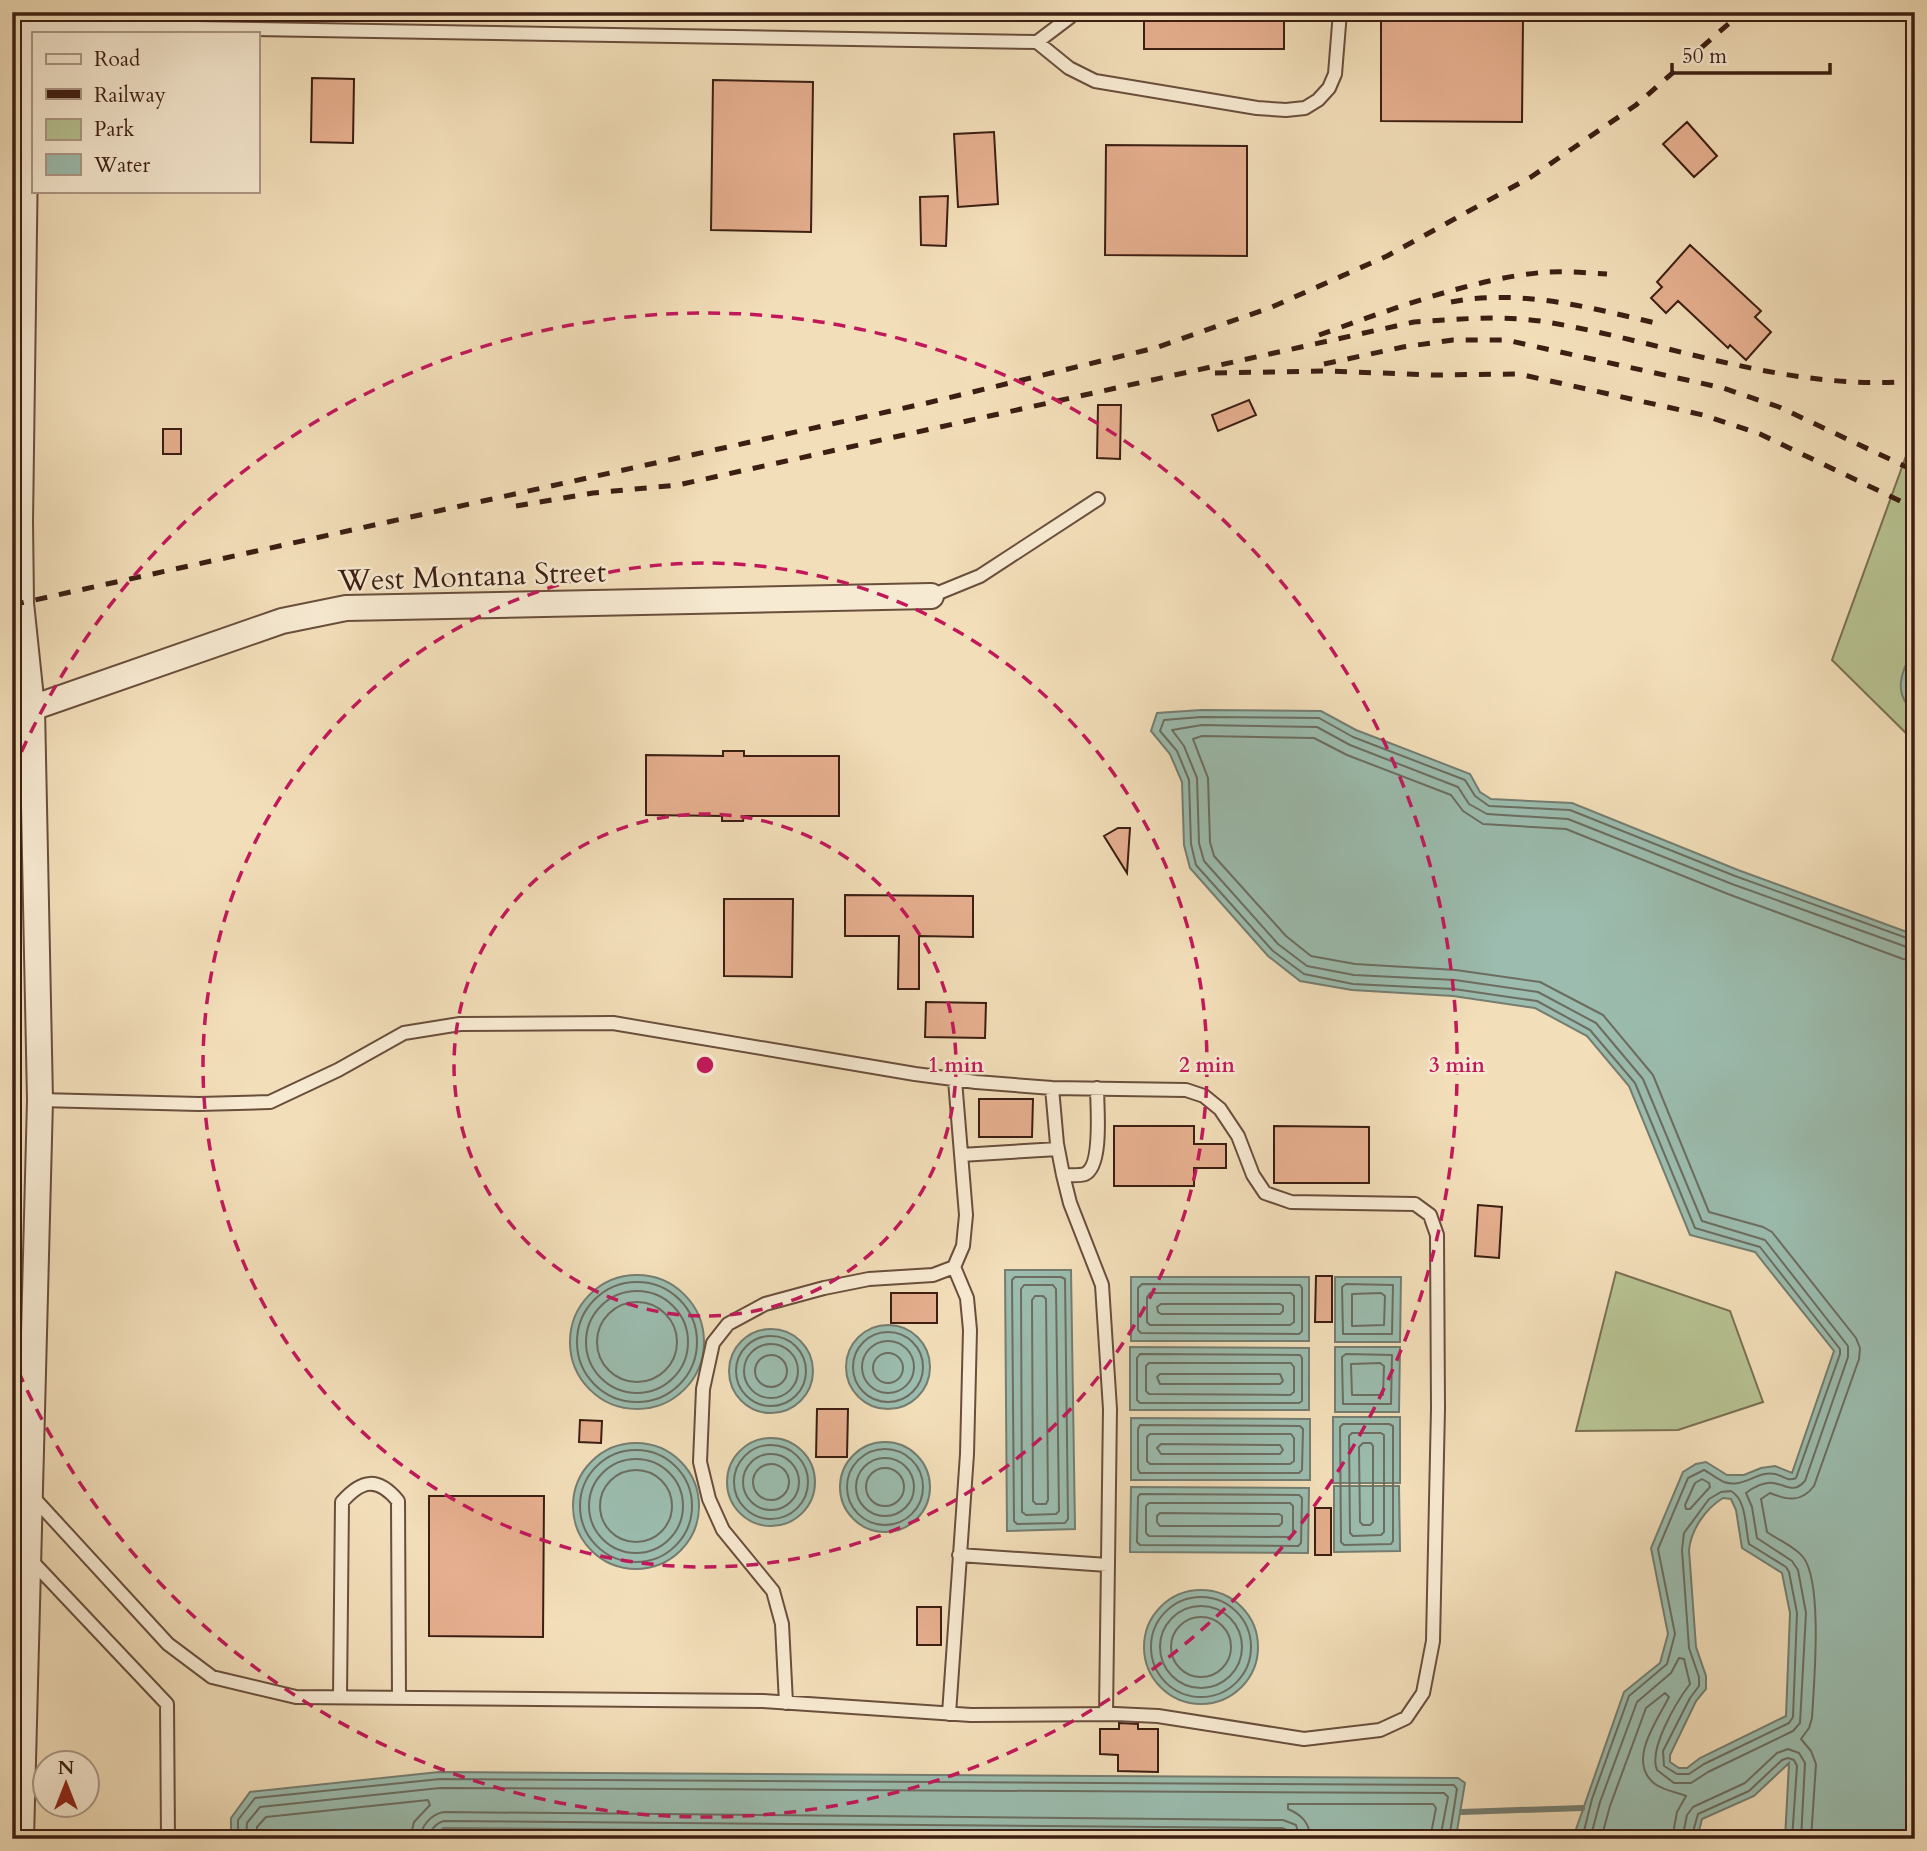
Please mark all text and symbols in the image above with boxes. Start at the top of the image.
legend [32,32,259,192]
scale bar [1672,32,1829,76]
text: 50 m [1682,42,1727,71]
text: Road [94,45,140,74]
text: Railway [94,81,166,110]
text: Park [94,115,135,144]
text: Water [93,151,150,180]
street label: West Montana Street [336,551,607,602]
text: 1 min [928,1051,984,1080]
text: 2 min [1179,1051,1235,1080]
text: 3 min [1429,1051,1485,1080]
centre of rings [693,1053,717,1077]
north arrow [32,1750,102,1820]
text: N [58,1755,75,1781]

